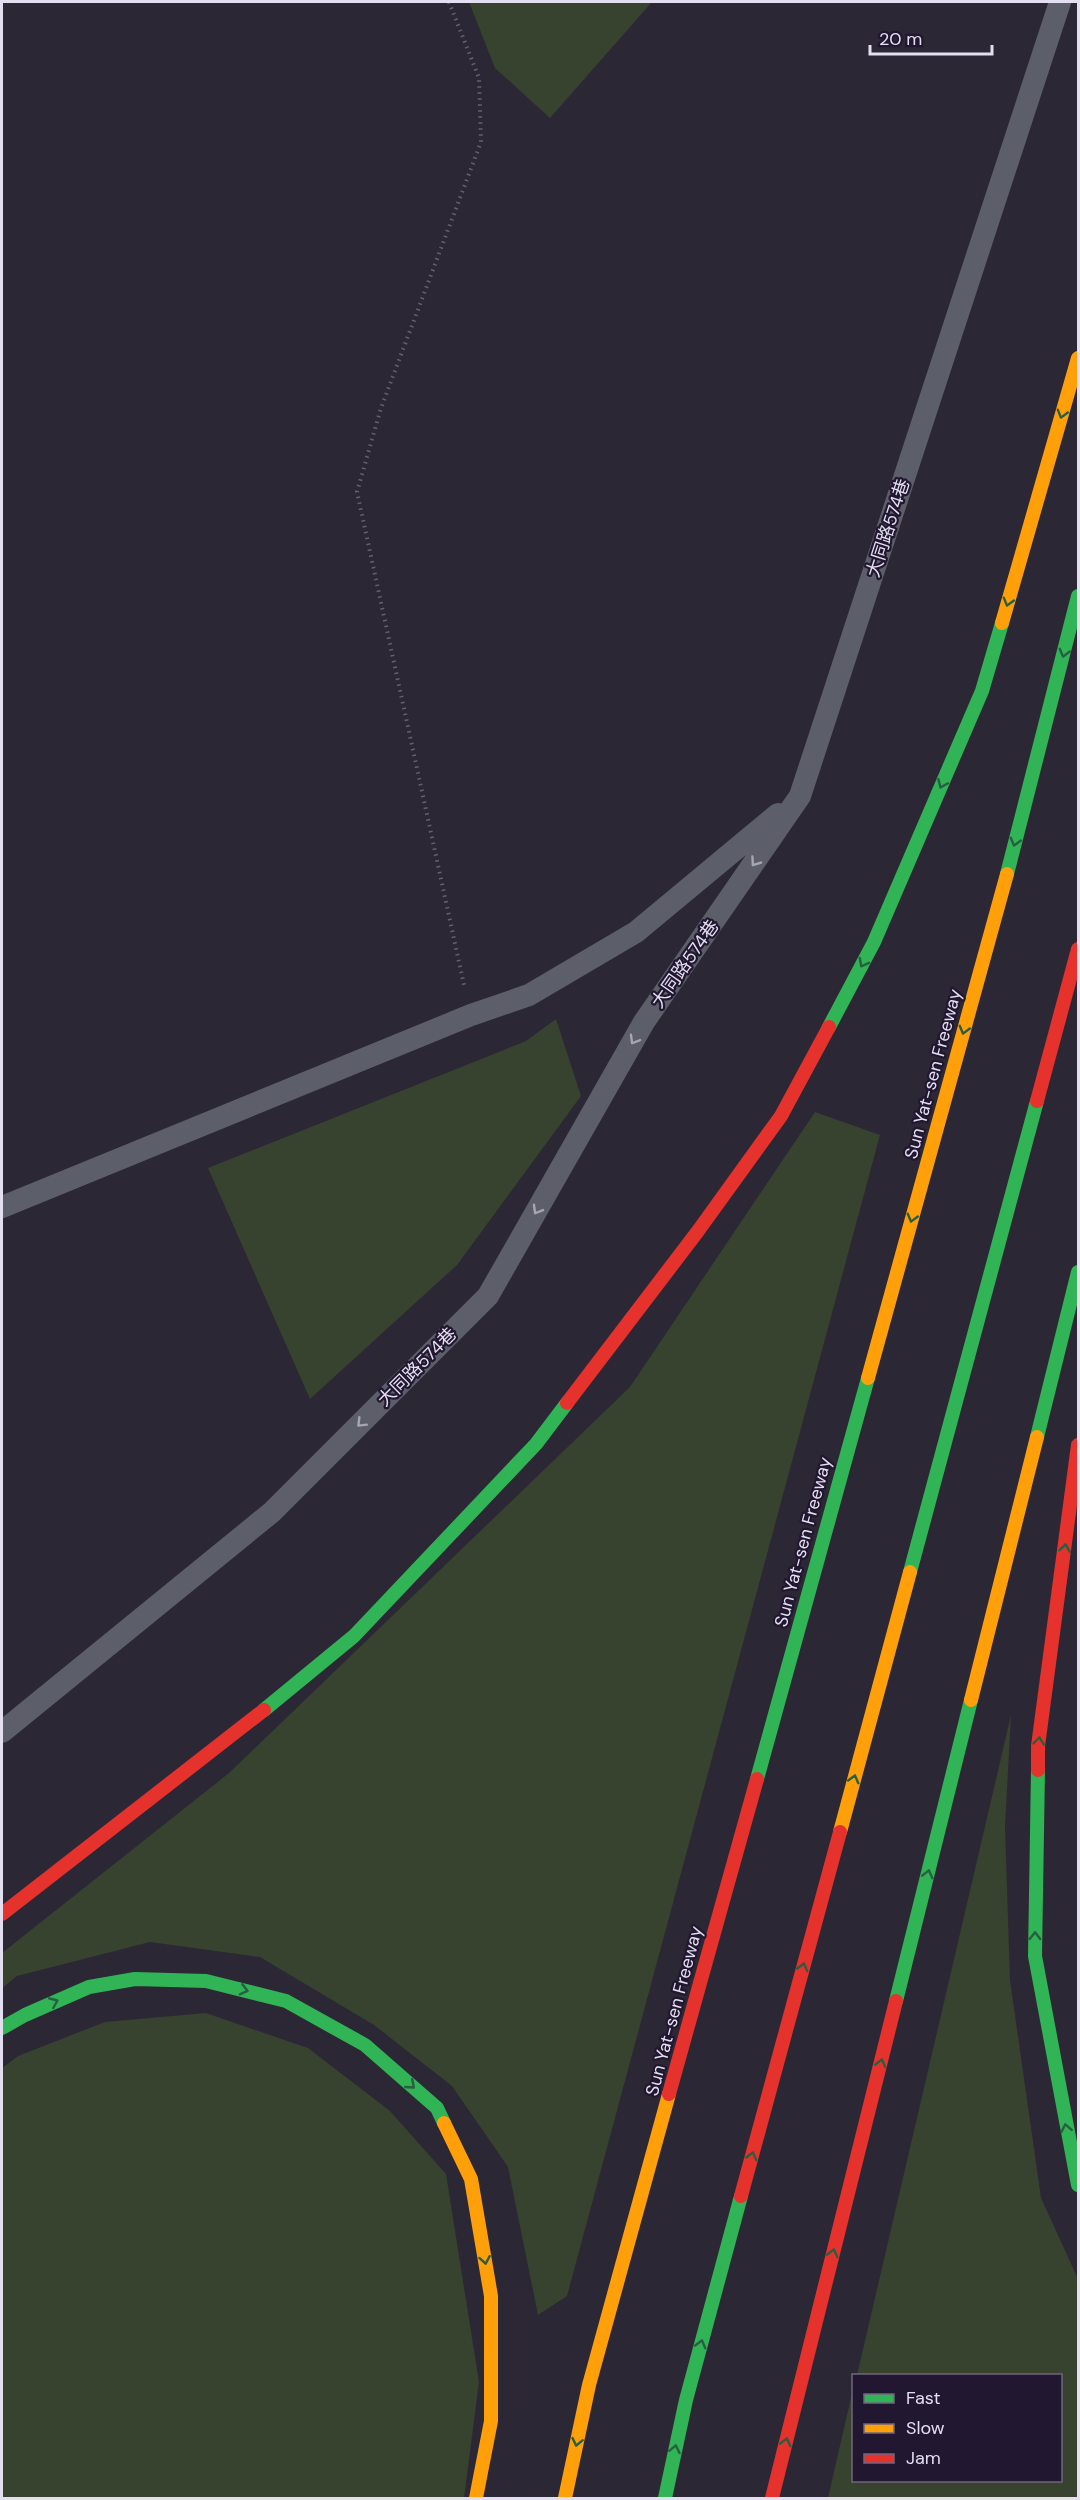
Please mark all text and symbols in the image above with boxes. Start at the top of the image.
scale bar [870,18,992,56]
text: 20 m [879,27,922,51]
one-way arrow [1057,408,1069,419]
street label: 大同路574巷 [861,476,915,580]
one-way arrow [1003,596,1015,606]
one-way arrow [1058,648,1071,658]
one-way arrow [937,778,949,789]
one-way arrow [1009,836,1022,846]
one-way arrow [751,855,762,866]
street label: 大同路574巷 [646,915,724,1013]
one-way arrow [858,956,870,967]
street label: Sun Yat-sen Freeway [899,987,967,1161]
one-way arrow [958,1025,971,1035]
one-way arrow [630,1034,641,1045]
one-way arrow [533,1204,544,1214]
one-way arrow [906,1213,919,1223]
street label: 大同路574巷 [372,1322,462,1412]
one-way arrow [357,1416,367,1427]
street label: Sun Yat-sen Freeway [769,1455,837,1629]
one-way arrow [1058,1543,1070,1552]
one-way arrow [1032,1737,1044,1746]
one-way arrow [847,1774,859,1785]
one-way arrow [921,1869,934,1879]
street label: Sun Yat-sen Freeway [640,1924,708,2098]
one-way arrow [1029,1932,1041,1941]
one-way arrow [796,1963,808,1973]
one-way arrow [239,1983,249,1996]
one-way arrow [48,1997,59,2009]
one-way arrow [873,2059,886,2069]
one-way arrow [404,2078,415,2089]
one-way arrow [1060,2124,1073,2134]
one-way arrow [745,2151,757,2162]
one-way arrow [826,2248,839,2258]
one-way arrow [478,2254,491,2264]
one-way arrow [694,2339,707,2349]
legend [852,2374,1062,2482]
text: Fast [906,2386,941,2410]
text: Slow [906,2416,945,2440]
one-way arrow [571,2437,584,2447]
one-way arrow [779,2437,792,2447]
one-way arrow [668,2445,681,2455]
text: Jam [906,2446,941,2470]

